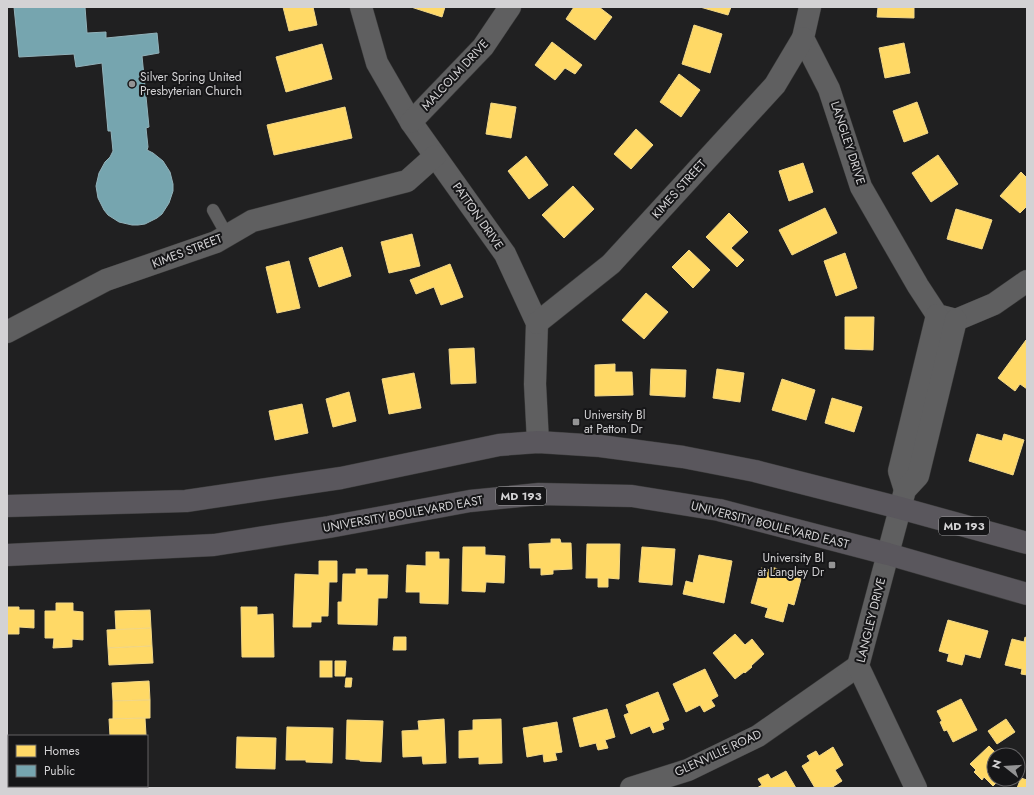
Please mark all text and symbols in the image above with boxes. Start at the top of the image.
street label: MALCOLM DRIVE [417,35,493,115]
place label: Silver Spring United Presbyterian Church [140,68,242,100]
marker: Silver Spring United Presbyterian Church [127,79,137,89]
street label: LANGLEY DRIVE [826,99,870,187]
street label: KIMES STREET [648,155,711,222]
street label: PATTON DRIVE [448,179,508,253]
street label: KIMES STREET [149,229,225,273]
place label: University Bl at Patton Dr [584,406,646,438]
marker: University Bl at Patton Dr [571,417,581,427]
road number: MD 193 [496,487,546,505]
street label: UNIVERSITY BOULEVARD EAST [322,491,485,537]
street label: UNIVERSITY BOULEVARD EAST [689,497,851,553]
road number: MD 193 [939,517,989,535]
place label: University Bl at Langley Dr [758,549,825,581]
marker: University Bl at Langley Dr [827,560,837,570]
street label: LANGLEY DRIVE [852,576,890,664]
street label: GLENVILLE ROAD [671,725,765,781]
legend [8,735,148,787]
text: Homes [44,742,80,760]
north arrow [986,747,1026,787]
text: N [988,758,1005,771]
text: Public [44,762,75,780]

